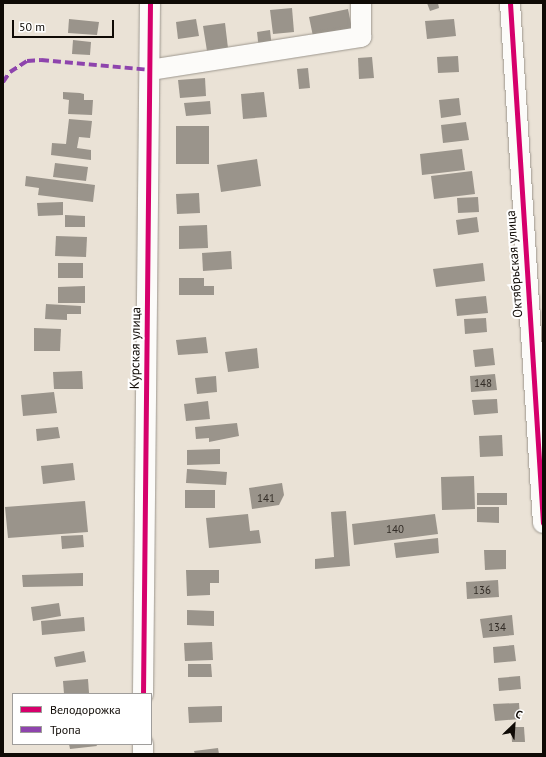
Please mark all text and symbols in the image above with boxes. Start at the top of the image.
scale bar [14,12,116,38]
text: 50 m [19,19,45,34]
street label: Октябрьская улица [503,210,527,318]
street label: Курская улица [127,307,145,389]
house number: 148 [474,376,492,390]
house number: 141 [257,491,275,505]
house number: 140 [386,522,404,536]
house number: 136 [473,583,491,597]
house number: 134 [488,620,506,634]
legend [12,693,152,745]
text: Велодорожка [50,702,121,717]
north arrow [494,705,534,745]
text: С [513,706,525,722]
text: Тропа [50,722,81,737]

